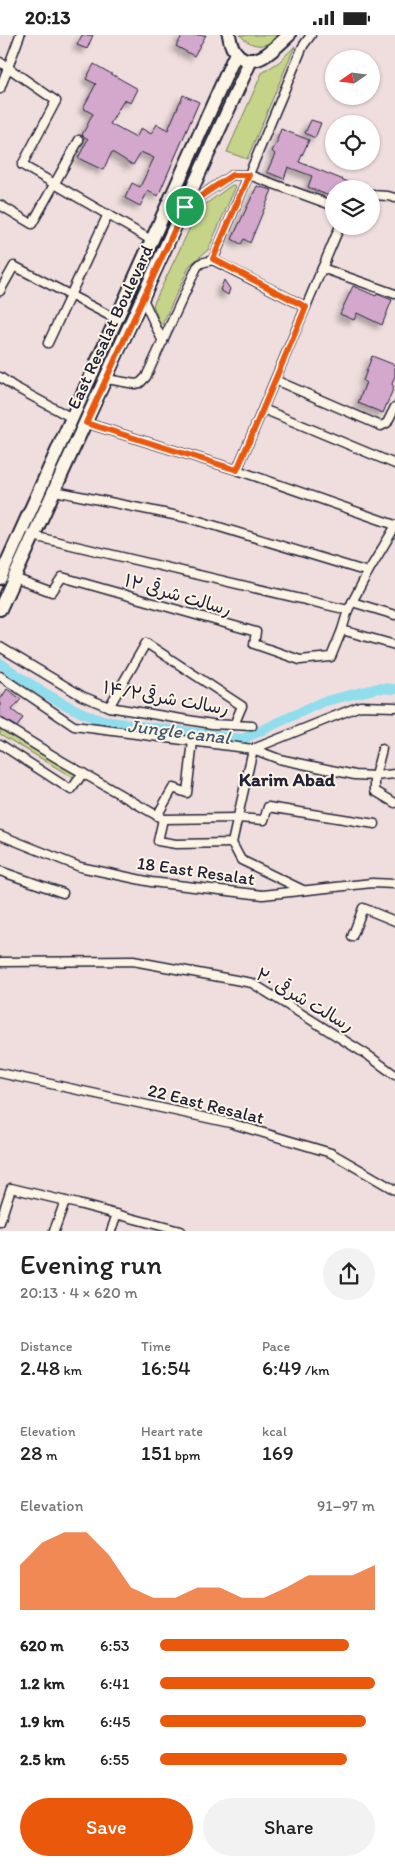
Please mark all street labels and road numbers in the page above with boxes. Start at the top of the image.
street label: East Resalat Boulevard [62,241,158,413]
street label: رسالت شرقی ۱۲ [122,568,234,621]
street label: رسالت شرقی۱۴/۲ [101,675,231,720]
street label: 18 East Resalat [136,852,256,890]
street label: رسالت شرقی ۲۰ [252,962,359,1037]
street label: 22 East Resalat [146,1079,267,1129]

